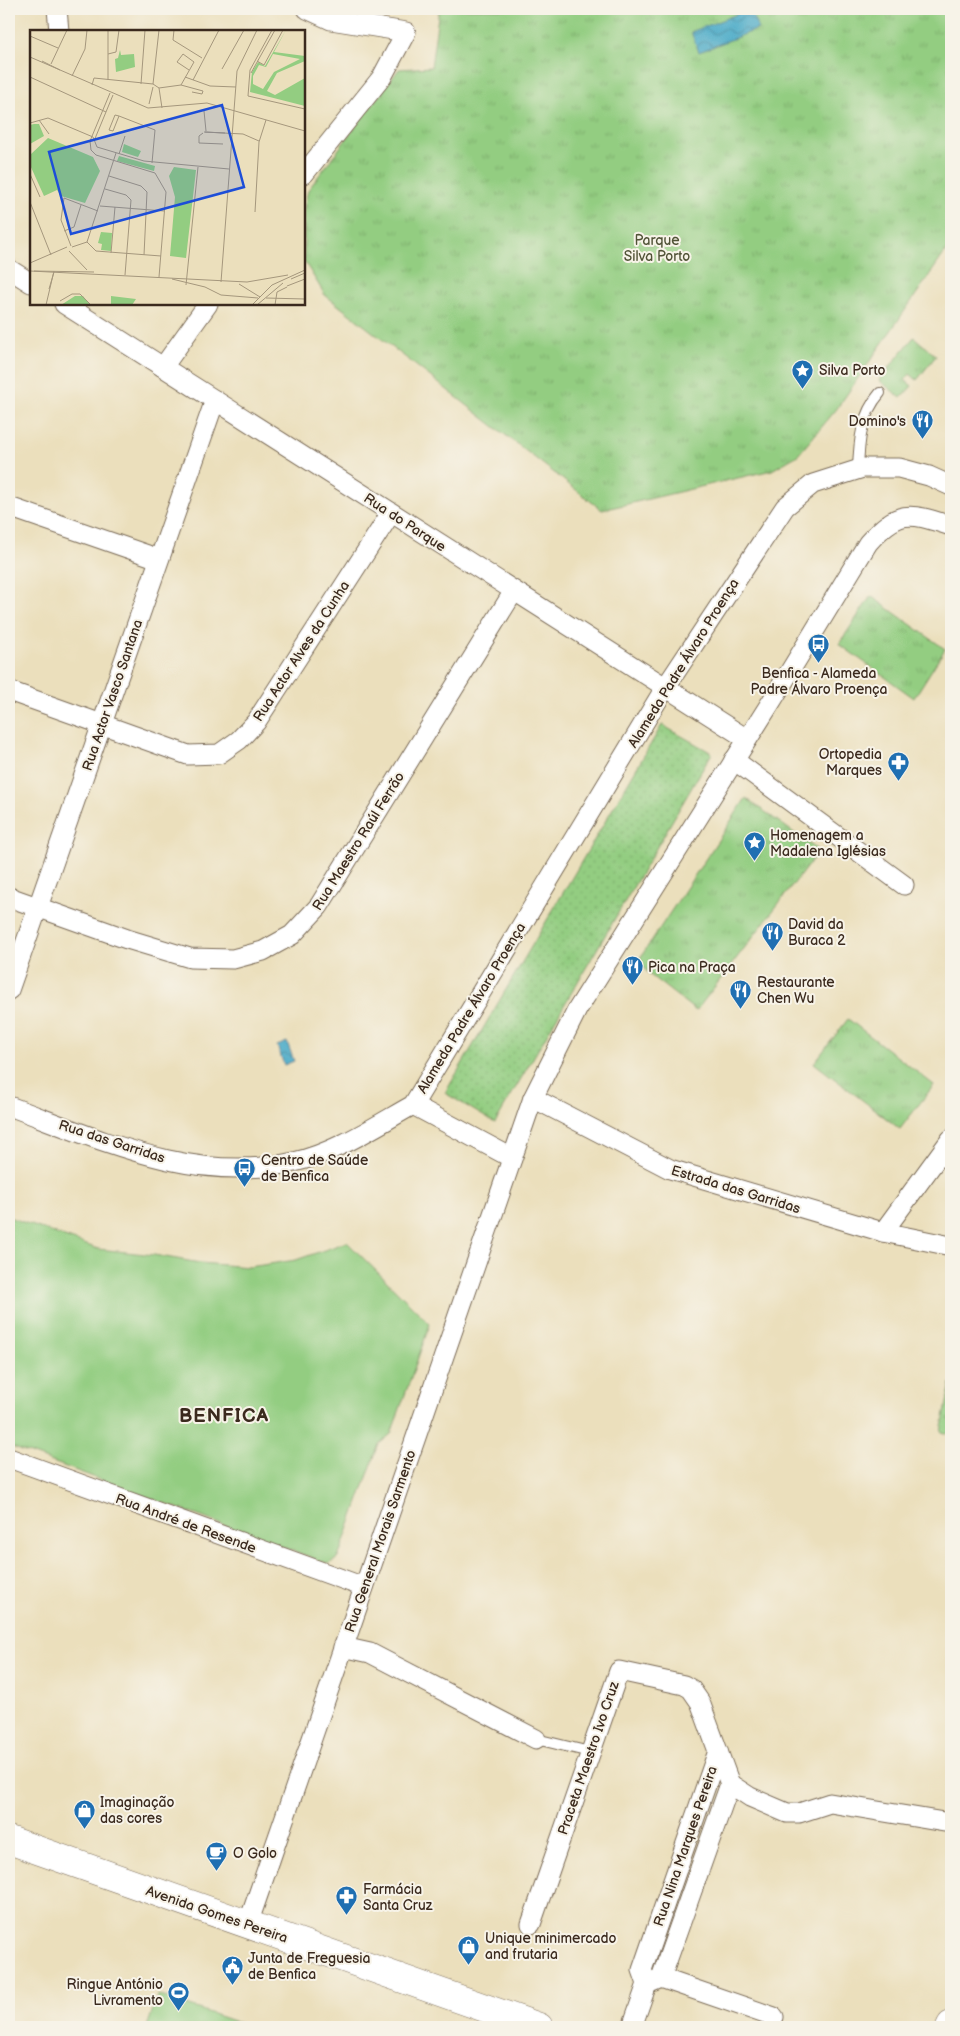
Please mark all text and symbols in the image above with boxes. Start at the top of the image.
inset map [30,30,305,305]
park label: Parque Silva Porto [624,232,690,265]
place icon: Silva Porto [791,358,815,389]
place label: Silva Porto [819,362,885,379]
restaurant icon: Domino's [910,409,934,440]
place label: Domino's [848,413,906,430]
street label: Rua do Parque [360,490,449,555]
street label: Alameda Padre Álvaro Proença [623,575,743,751]
street label: Rua Actor Alves da Cunha [250,578,353,725]
street label: Rua Actor Vasco Santana [79,617,146,773]
bus stop icon: Benfica - Alameda Padre Álvaro Proença [807,633,831,664]
place label: Benfica - Alameda Padre Álvaro Proença [751,665,888,698]
place label: Ortopedia Marques [819,746,882,779]
pharmacy icon: Ortopedia Marques [886,750,910,781]
street label: Rua Maestro Raúl Ferrão [309,769,408,914]
place label: Homenagem a Madalena Iglésias [770,827,886,860]
place icon: Homenagem a Madalena Iglésias [742,831,766,862]
place label: David da Buraca 2 [788,916,846,949]
street label: Alameda Padre Álvaro Proença [413,919,529,1097]
restaurant icon: David da Buraca 2 [760,920,784,951]
restaurant icon: Pica na Praça [620,955,644,986]
place label: Pica na Praça [648,959,736,976]
place label: Restaurante Chen Wu [757,974,835,1007]
restaurant icon: Restaurante Chen Wu [729,978,753,1009]
street label: Rua das Garridas [57,1116,167,1167]
place label: Centro de Saúde de Benfica [261,1152,368,1185]
bus stop icon: Centro de Saúde de Benfica [233,1156,257,1187]
street label: Estrada das Garridas [669,1162,803,1217]
district label: BENFICA [179,1405,269,1428]
street label: Rua General Morais Sarmento [341,1448,420,1634]
street label: Rua André de Resende [113,1490,259,1557]
street label: Praceta Maestro Ivo Cruz [554,1679,623,1837]
street label: Rua Nina Marques Pereira [650,1764,721,1928]
place label: Imaginação das cores [100,1794,174,1827]
shop icon: Imaginação das cores [72,1798,96,1829]
cafe icon: O Golo [205,1841,229,1872]
place label: O Golo [233,1845,277,1862]
place label: Farmácia Santa Cruz [363,1881,433,1914]
street label: Avenida Gomes Pereira [144,1882,290,1947]
pharmacy icon: Farmácia Santa Cruz [335,1885,359,1916]
place label: Unique minimercado and frutaria [485,1930,617,1963]
shop icon: Unique minimercado and frutaria [457,1934,481,1965]
place label: Junta de Freguesia de Benfica [248,1950,370,1983]
public building icon: Junta de Freguesia de Benfica [220,1954,244,1985]
place label: Ringue António Livramento [66,1976,163,2009]
sports icon: Ringue António Livramento [167,1980,191,2011]

